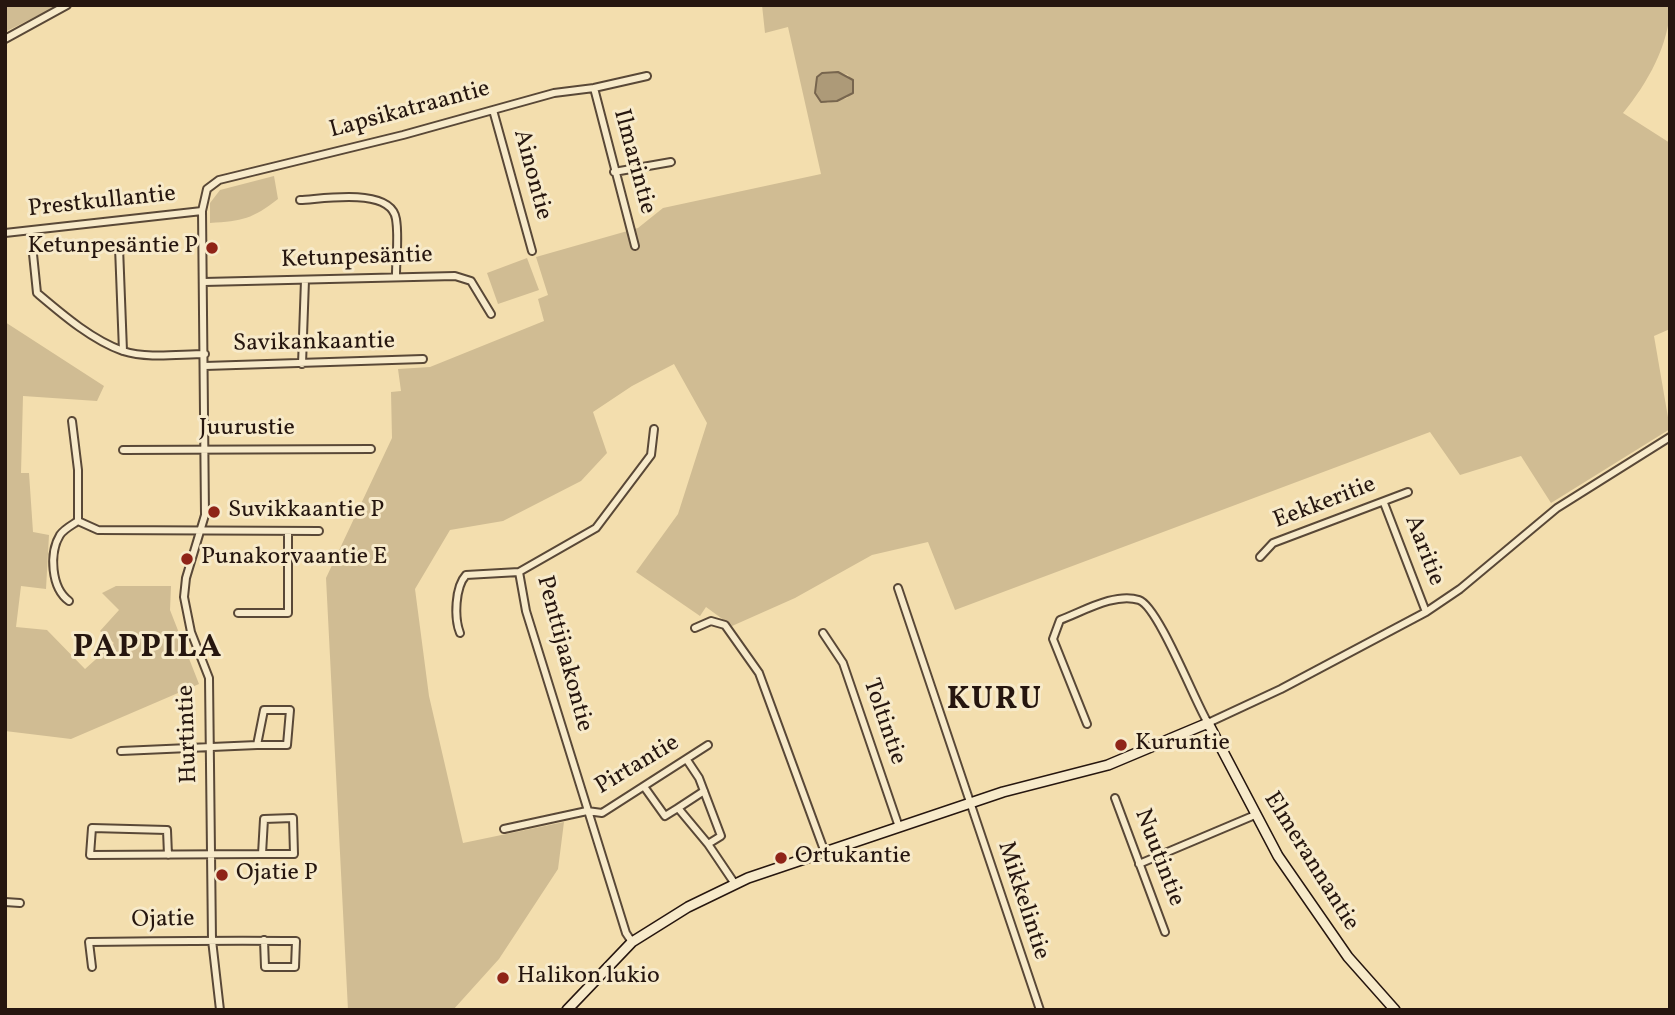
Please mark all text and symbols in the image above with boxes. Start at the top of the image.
street label: Lapsikatraantie [327,76,493,146]
street label: Ilmarintie [605,106,661,218]
street label: Ainontie [505,127,557,223]
street label: Prestkullantie [27,181,177,225]
place label: Ketunpesäntie P [28,234,198,262]
marker: Ketunpesäntie P [204,240,220,256]
street label: Ketunpesäntie [281,242,433,276]
street label: Savikankaantie [233,328,395,360]
street label: Juurustie [199,416,295,444]
street label: Eekkeritie [1270,471,1380,537]
place label: Suvikkaantie P [228,498,384,526]
marker: Suvikkaantie P [206,504,222,520]
street label: Aaritie [1396,512,1450,590]
place label: Punakorvaantie E [201,545,387,573]
marker: Punakorvaantie E [179,551,195,567]
street label: Penttijaakontie [528,573,598,735]
district label: PAPPILA [74,631,222,669]
street label: Toltintie [855,675,911,769]
district label: KURU [947,683,1043,721]
street label: Hurtintie [173,684,205,784]
street label: Pirtantie [591,730,685,802]
place label: Kuruntie [1135,731,1230,759]
marker: Kuruntie [1113,737,1129,753]
street label: Elmerannantie [1256,787,1364,937]
street label: Nuutintie [1126,805,1190,911]
street label: Mikkelintie [989,838,1055,964]
place label: Ortukantie [795,844,911,872]
marker: Ortukantie [773,850,789,866]
place label: Ojatie P [236,861,318,889]
marker: Ojatie P [214,867,230,883]
street label: Ojatie [131,906,195,936]
place label: Halikon lukio [517,964,660,992]
marker: Halikon lukio [495,970,511,986]

